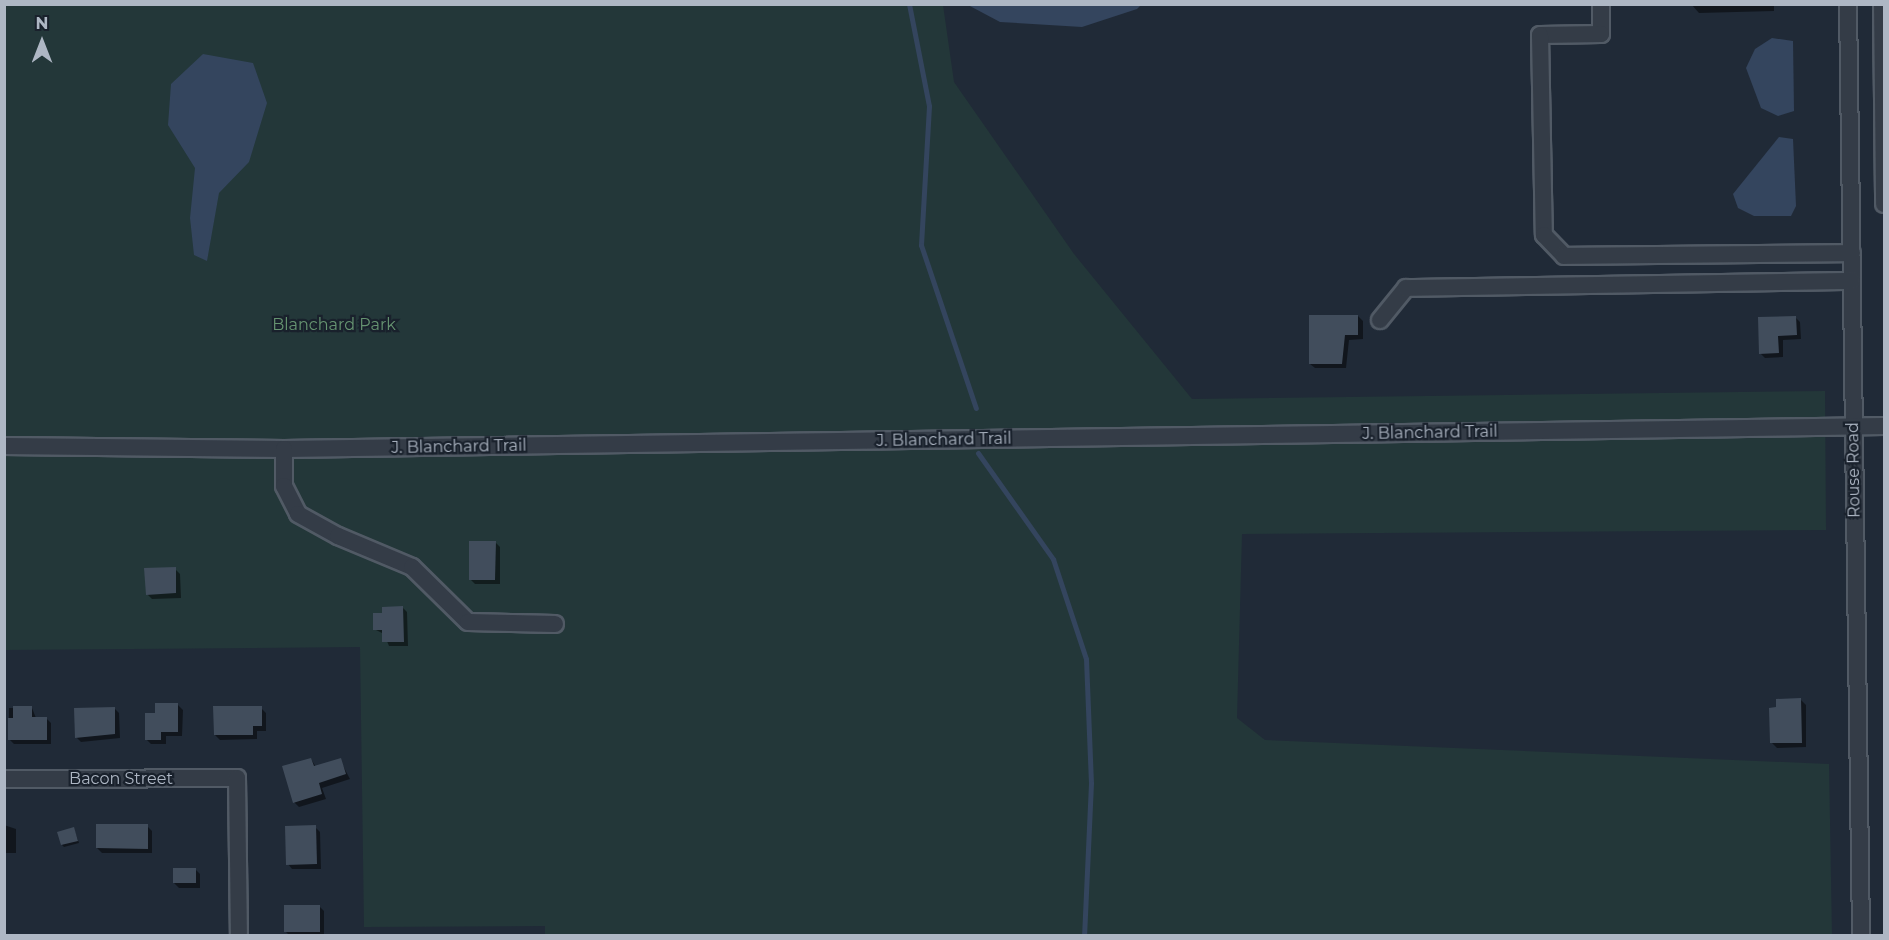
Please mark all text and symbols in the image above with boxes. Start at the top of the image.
north arrow [12,12,72,72]
text: N [36,14,48,33]
park label: Blanchard Park [272,315,396,335]
street label: J. Blanchard Trail [1362,422,1498,444]
street label: Rouse Road [1844,422,1864,518]
street label: J. Blanchard Trail [876,429,1012,451]
street label: J. Blanchard Trail [391,436,527,458]
street label: Bacon Street [69,769,173,789]

